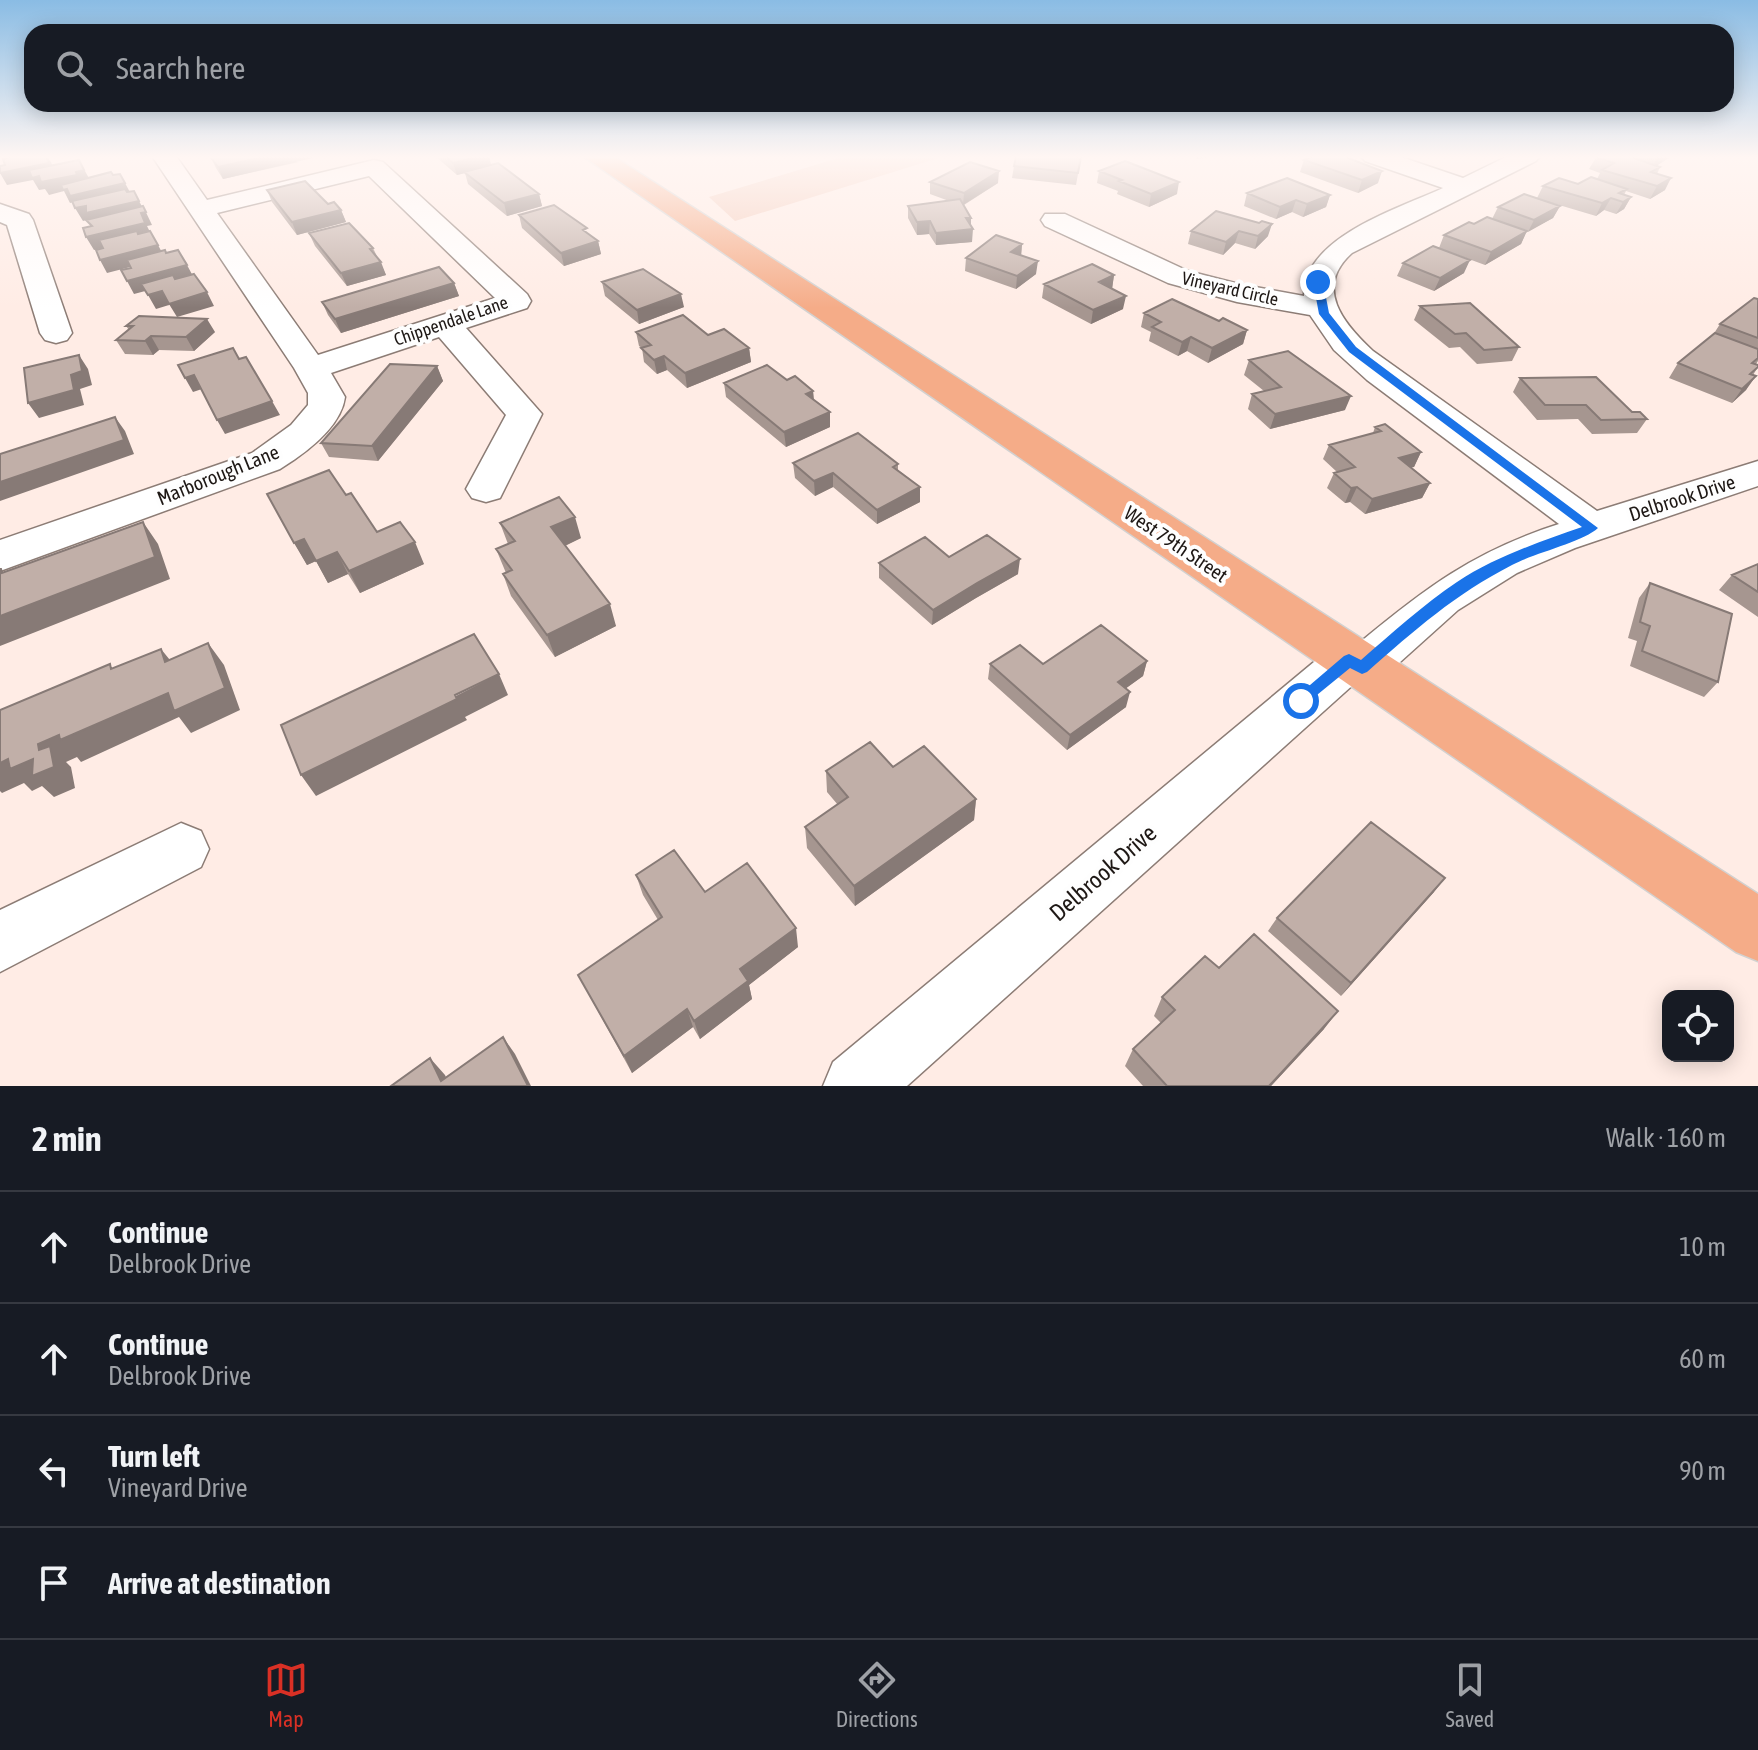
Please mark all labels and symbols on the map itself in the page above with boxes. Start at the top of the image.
route end [1300,264,1336,300]
street label: Vineyard Circle [1180,267,1281,310]
street label: Chippendale Lane [391,291,511,350]
street label: Marborough Lane [154,440,282,509]
street label: Delbrook Drive [1626,470,1738,525]
street label: West 79th Street [1120,501,1232,587]
route start [1283,683,1319,719]
street label: Delbrook Drive [1044,819,1161,926]

